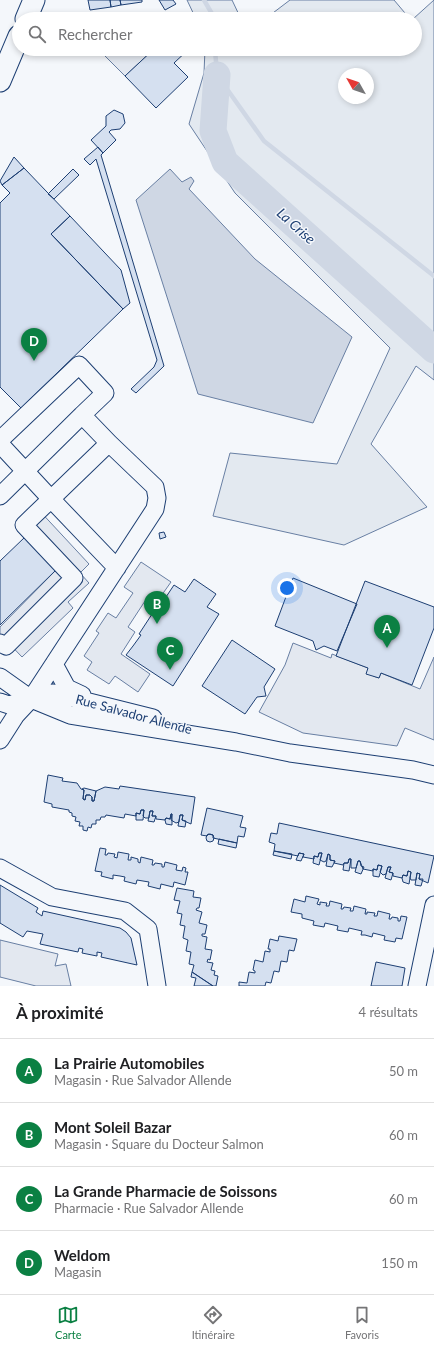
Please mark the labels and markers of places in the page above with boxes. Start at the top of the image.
pin: D [21,328,47,361]
pin: B [144,591,170,624]
pin: A [374,615,400,648]
pin: C [157,637,183,670]

